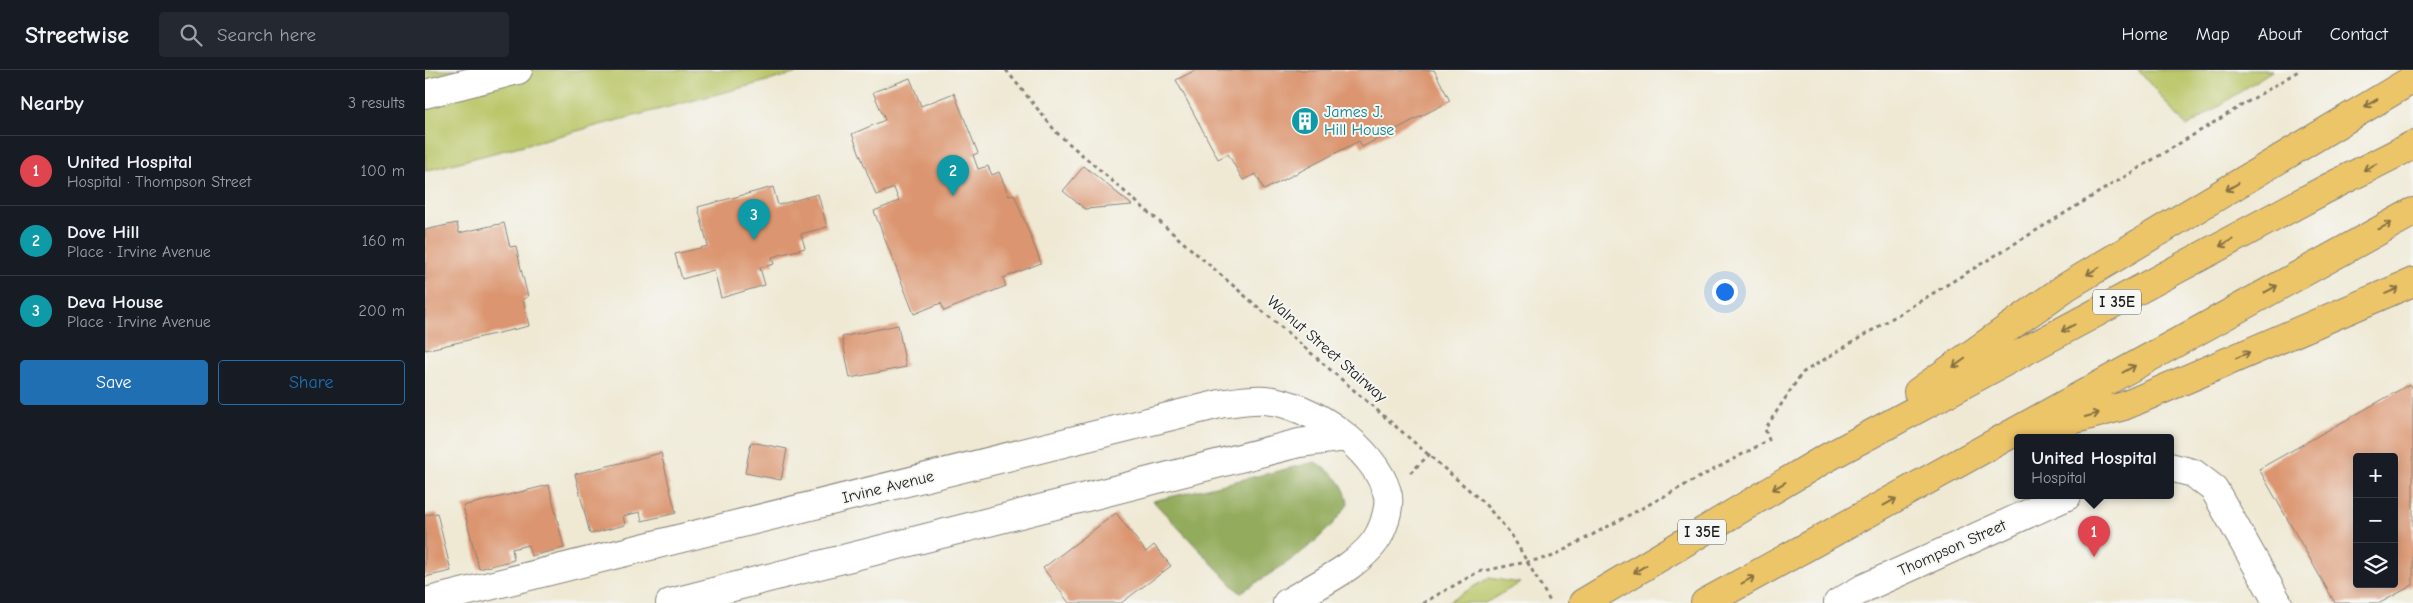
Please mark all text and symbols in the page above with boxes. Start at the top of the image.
search box [159,12,509,57]
text: Streetwise [25,21,129,49]
icon: search [177,21,205,49]
text: Search here [217,24,316,46]
text: Home [2121,24,2168,45]
text: Map [2196,24,2230,45]
text: About [2258,24,2302,45]
text: Contact [2330,24,2388,45]
text: Nearby [20,91,84,115]
text: 3 results [348,94,405,112]
one-way arrow [2364,99,2379,109]
place label: James J. Hill House [1324,103,1394,139]
building icon: James J. Hill House [1290,106,1320,136]
text: United Hospital [67,151,192,173]
pin: 2 [937,155,969,196]
text: 1 [33,162,39,180]
text: 100 m [361,162,405,180]
one-way arrow [2362,162,2377,172]
text: Hospital · Thompson Street [67,173,251,191]
one-way arrow [2225,183,2239,193]
pin: 3 [738,199,770,240]
text: Dove Hill [67,221,140,243]
one-way arrow [2377,221,2392,230]
text: 2 [32,232,40,250]
text: 160 m [362,232,405,250]
one-way arrow [2219,239,2234,248]
text: Place · Irvine Avenue [67,243,211,261]
one-way arrow [2086,267,2100,277]
your location [1712,279,1738,305]
one-way arrow [2263,284,2278,293]
one-way arrow [2384,285,2399,295]
road number: I 35E [2093,290,2141,314]
text: Deva House [67,291,163,313]
street label: Walnut Street Stairway [1263,292,1391,406]
text: 3 [32,302,40,320]
text: 200 m [359,302,405,320]
text: Place · Irvine Avenue [67,313,211,331]
one-way arrow [2061,324,2075,334]
one-way arrow [2235,350,2250,360]
one-way arrow [1952,358,1966,368]
button: Save [20,360,208,405]
button: Share [218,360,405,405]
one-way arrow [2122,363,2136,373]
one-way arrow [2083,409,2099,419]
popup [2014,434,2174,499]
text: United Hospital [2031,447,2157,469]
map controls [2353,453,2398,588]
button: + [2353,453,2398,498]
street label: Irvine Avenue [840,467,936,507]
text: Hospital [2031,469,2086,487]
one-way arrow [1773,482,1787,492]
one-way arrow [1883,496,1897,506]
button: − [2353,498,2398,543]
street label: Thompson Street [1895,516,2009,580]
pin: 1 [2078,516,2110,557]
road number: I 35E [1678,520,1726,544]
button: layers [2353,543,2398,588]
one-way arrow [1633,565,1647,575]
one-way arrow [1740,574,1755,584]

